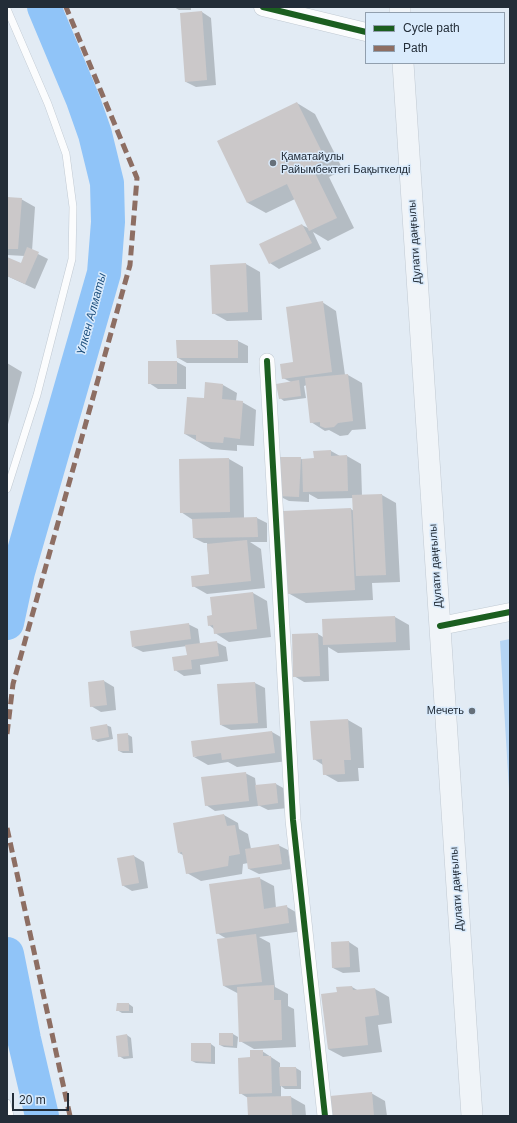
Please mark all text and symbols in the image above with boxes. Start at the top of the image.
legend [365,12,505,64]
text: Cycle path [403,21,460,35]
text: Path [403,41,428,55]
place label: Қаматайұлы Райымбектегі Бақыткелді [281,150,410,176]
marker: Қаматайұлы Райымбектегі Бақыткелді [268,158,278,168]
street label: Дулати даңғылы [405,199,425,285]
water label: Үлкен Алматы [74,271,110,357]
street label: Дулати даңғылы [426,523,446,609]
place label: Мечеть [427,704,464,718]
marker: Мечеть [467,706,477,716]
street label: Дулати даңғылы [447,846,467,932]
scale bar [14,1085,71,1111]
text: 20 m [19,1093,46,1107]

